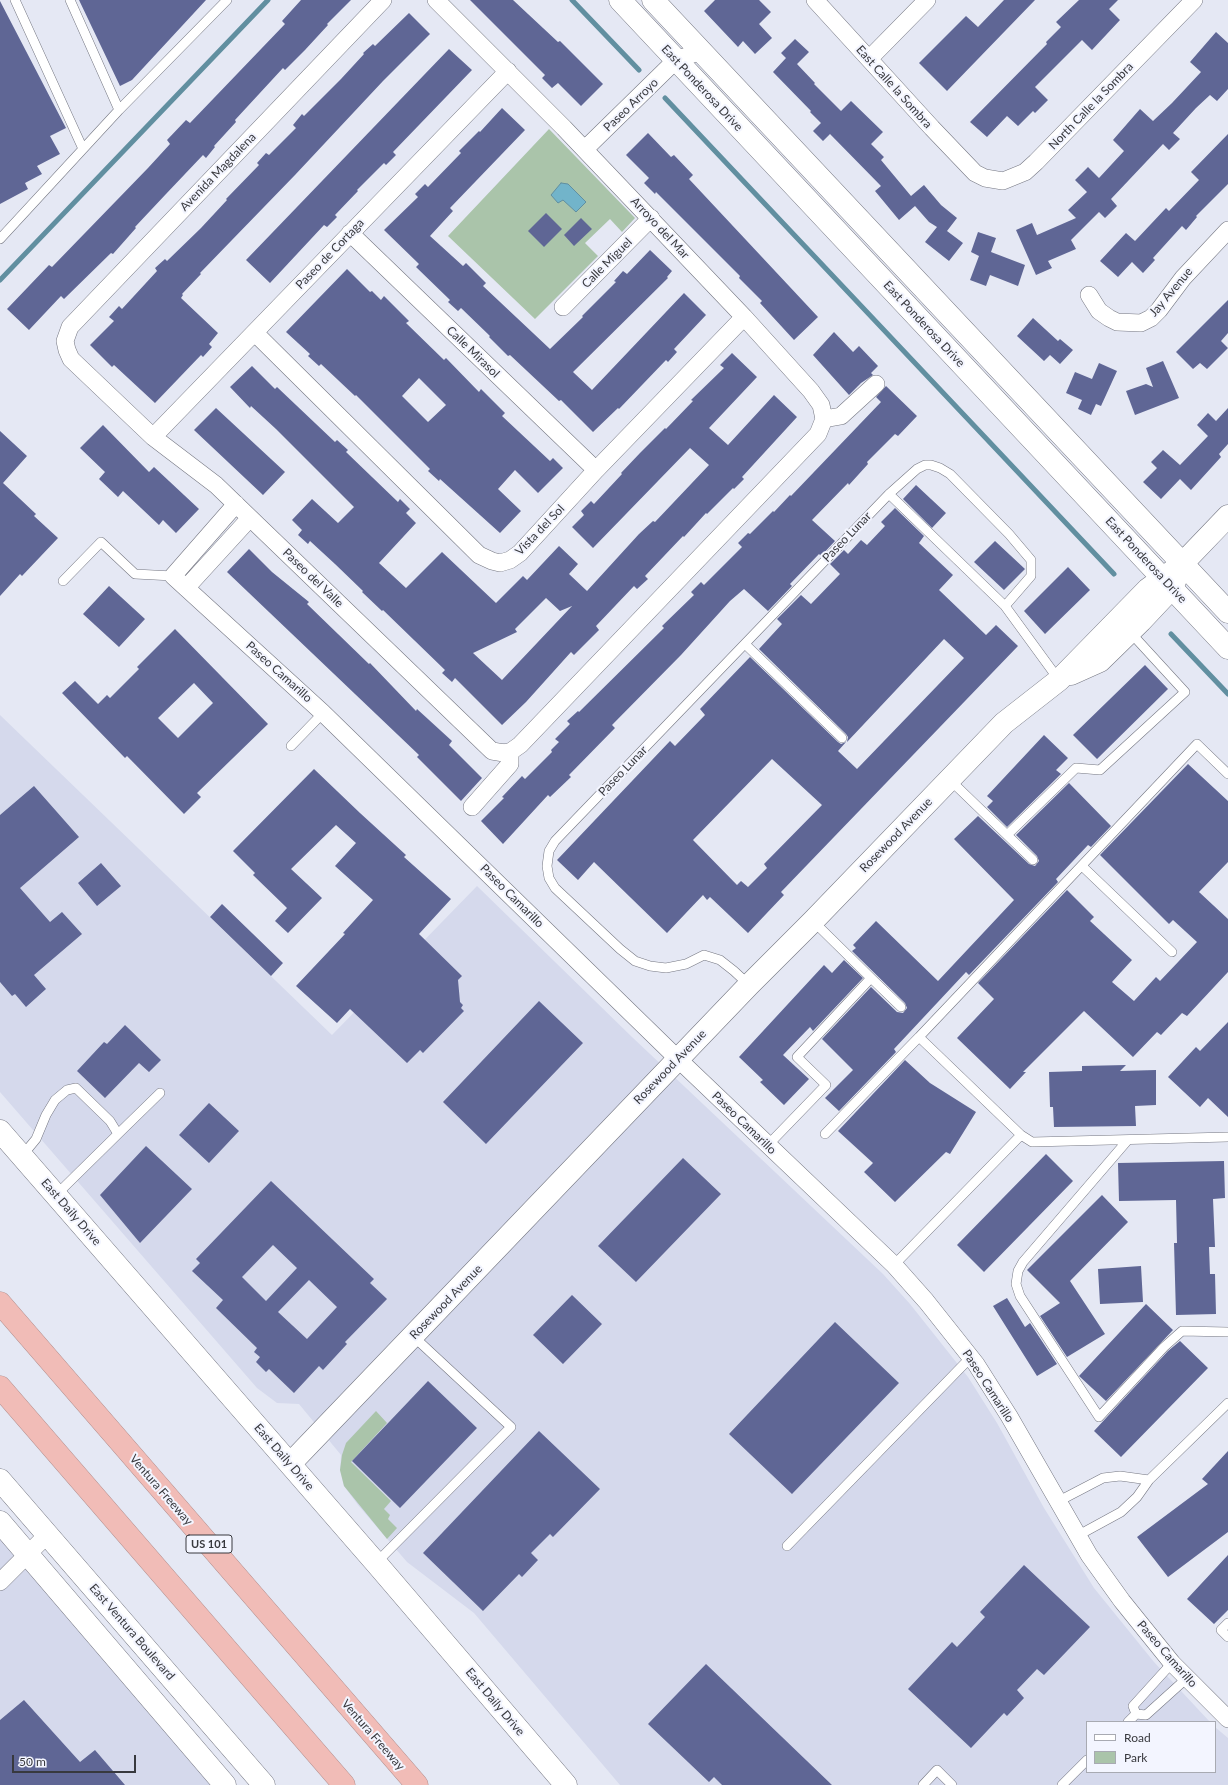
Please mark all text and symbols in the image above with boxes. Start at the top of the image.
street label: East Ponderosa Drive [658,42,746,134]
street label: East Calle la Sombra [853,43,935,131]
street label: North Calle la Sombra [1046,60,1136,152]
street label: Paseo Arroyo [601,75,661,135]
street label: Avenida Magdalena [177,130,259,214]
street label: Arroyo del Mar [628,194,692,262]
street label: Paseo de Cortaga [293,216,367,292]
street label: Calle Miguel [579,235,635,291]
street label: Jay Avenue [1146,265,1196,319]
street label: East Ponderosa Drive [880,278,968,370]
street label: Calle Mirasol [444,323,502,381]
street label: Vista del Sol [512,502,568,558]
street label: Paseo Lunar [820,509,874,565]
street label: East Ponderosa Drive [1102,514,1190,606]
street label: Paseo del Valle [280,546,346,610]
street label: Paseo Camarillo [243,639,315,705]
street label: Paseo Lunar [596,743,650,799]
street label: Rosewood Avenue [857,795,935,875]
street label: Paseo Camarillo [477,861,547,931]
street label: Rosewood Avenue [631,1027,709,1107]
street label: Paseo Camarillo [709,1089,779,1157]
street label: East Daily Drive [38,1176,104,1248]
street label: Rosewood Avenue [407,1262,485,1342]
street label: Paseo Camarillo [959,1347,1017,1425]
street label: East Daily Drive [251,1421,317,1493]
street label: Ventura Freeway [126,1452,196,1528]
road number: US 101 [186,1535,232,1553]
street label: East Ventura Boulevard [86,1581,178,1683]
street label: Paseo Camarillo [1134,1618,1200,1690]
street label: East Daily Drive [463,1665,527,1739]
street label: Ventura Freeway [338,1697,408,1773]
legend [1086,1721,1216,1773]
text: Road [1124,1730,1151,1745]
scale bar [14,1747,138,1773]
text: Park [1124,1750,1147,1765]
text: 50 m [19,1754,46,1769]

